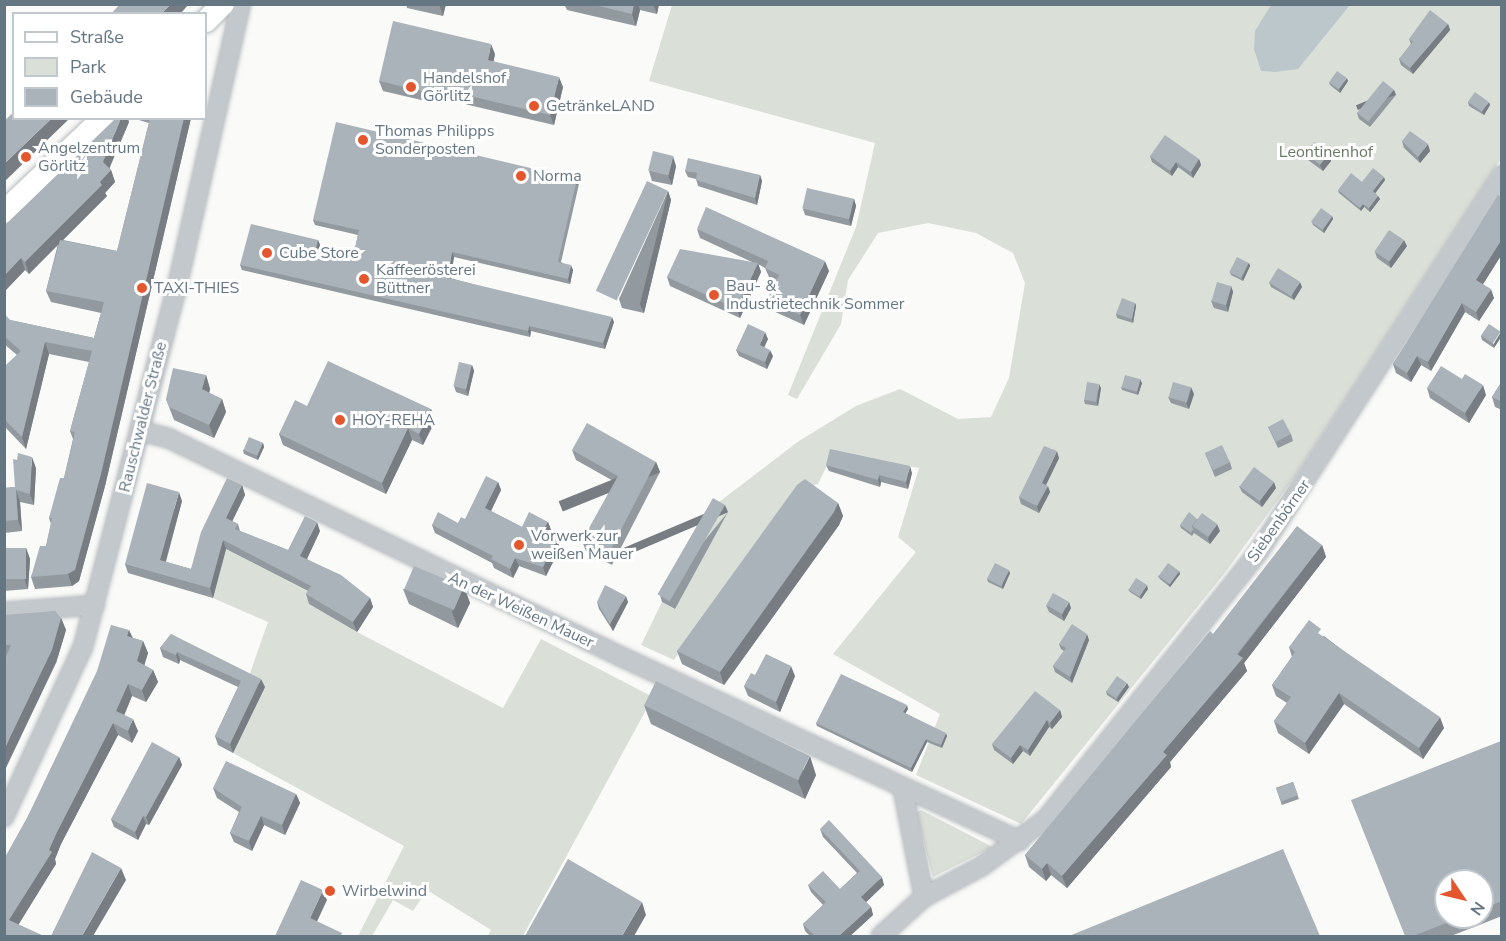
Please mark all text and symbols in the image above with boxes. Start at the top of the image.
legend [12,12,207,120]
text: Straße [70,25,124,49]
text: Park [70,55,106,79]
place label: Handelshof Görlitz [423,68,506,106]
marker: Handelshof Görlitz [404,80,418,94]
text: Gebäude [70,85,143,109]
place label: GetränkeLAND [546,96,655,116]
marker: GetränkeLAND [527,99,541,113]
place label: Thomas Philipps Sonderposten [375,121,494,159]
marker: Thomas Philipps Sonderposten [356,133,370,147]
place label: Angelzentrum Görlitz [38,138,140,176]
park label: Leontinenhof [1279,142,1373,162]
marker: Angelzentrum Görlitz [19,150,33,164]
place label: Norma [533,166,582,186]
marker: Norma [514,169,528,183]
place label: Cube Store [279,243,359,263]
marker: Cube Store [260,246,274,260]
place label: Kaffeerösterei Büttner [376,260,476,298]
marker: Kaffeerösterei Büttner [357,272,371,286]
place label: Bau- & Industrietechnik Sommer [726,276,904,314]
place label: TAXI-THIES [154,278,239,298]
marker: TAXI-THIES [135,281,149,295]
marker: Bau- & Industrietechnik Sommer [707,288,721,302]
street label: Rauschwalder Straße [115,340,171,494]
place label: HOY-REHA [352,410,435,430]
marker: HOY-REHA [333,413,347,427]
street label: Siebenbörner [1244,476,1314,566]
place label: Vorwerk zur weißen Mauer [531,526,633,564]
marker: Vorwerk zur weißen Mauer [512,538,526,552]
street label: An der Weißen Mauer [445,568,597,652]
north arrow [1434,869,1494,929]
place label: Wirbelwind [342,881,427,901]
marker: Wirbelwind [323,884,337,898]
text: N [1465,897,1490,919]

